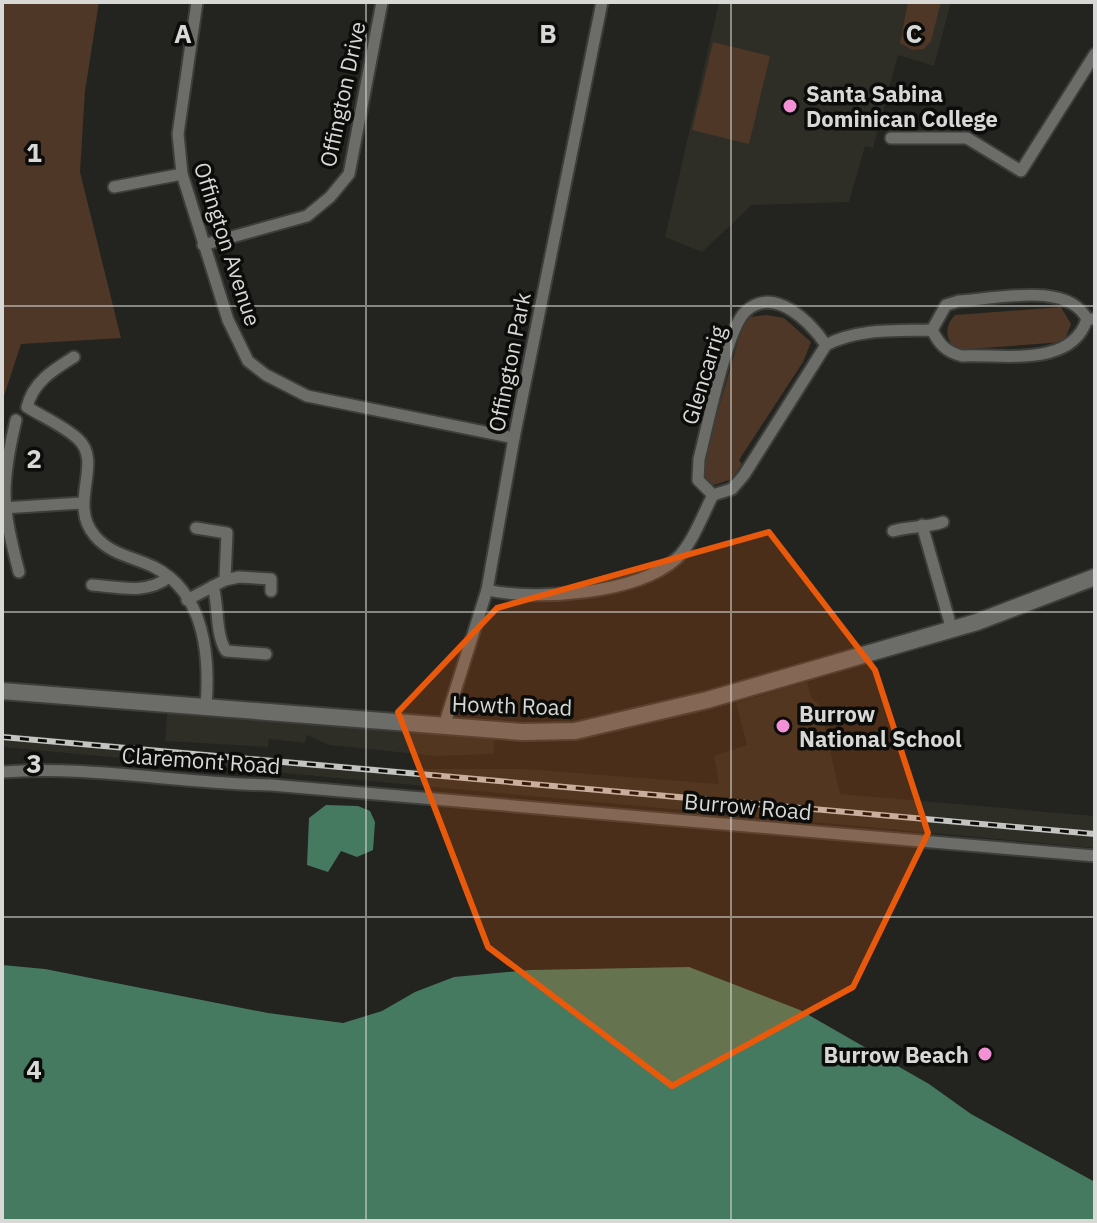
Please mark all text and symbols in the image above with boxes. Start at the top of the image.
text: A [174,16,192,50]
text: B [539,16,557,50]
text: C [906,16,923,50]
street label: Offington Drive [312,19,372,169]
place label: Santa Sabina Dominican College [806,79,998,133]
marker: Santa Sabina Dominican College [781,97,799,115]
text: 1 [26,135,42,169]
street label: Offington Avenue [188,158,268,330]
street label: Offington Park [481,289,537,434]
street label: Glencarrig [674,322,732,428]
text: 2 [26,441,42,475]
street label: Howth Road [451,688,573,722]
place label: Burrow National School [799,699,962,753]
marker: Burrow National School [774,717,792,735]
street label: Claremont Road [121,740,281,780]
text: 3 [26,746,42,780]
street label: Burrow Road [683,786,813,826]
place label: Burrow Beach [824,1040,969,1069]
marker: Burrow Beach [976,1045,994,1063]
text: 4 [26,1052,42,1086]

